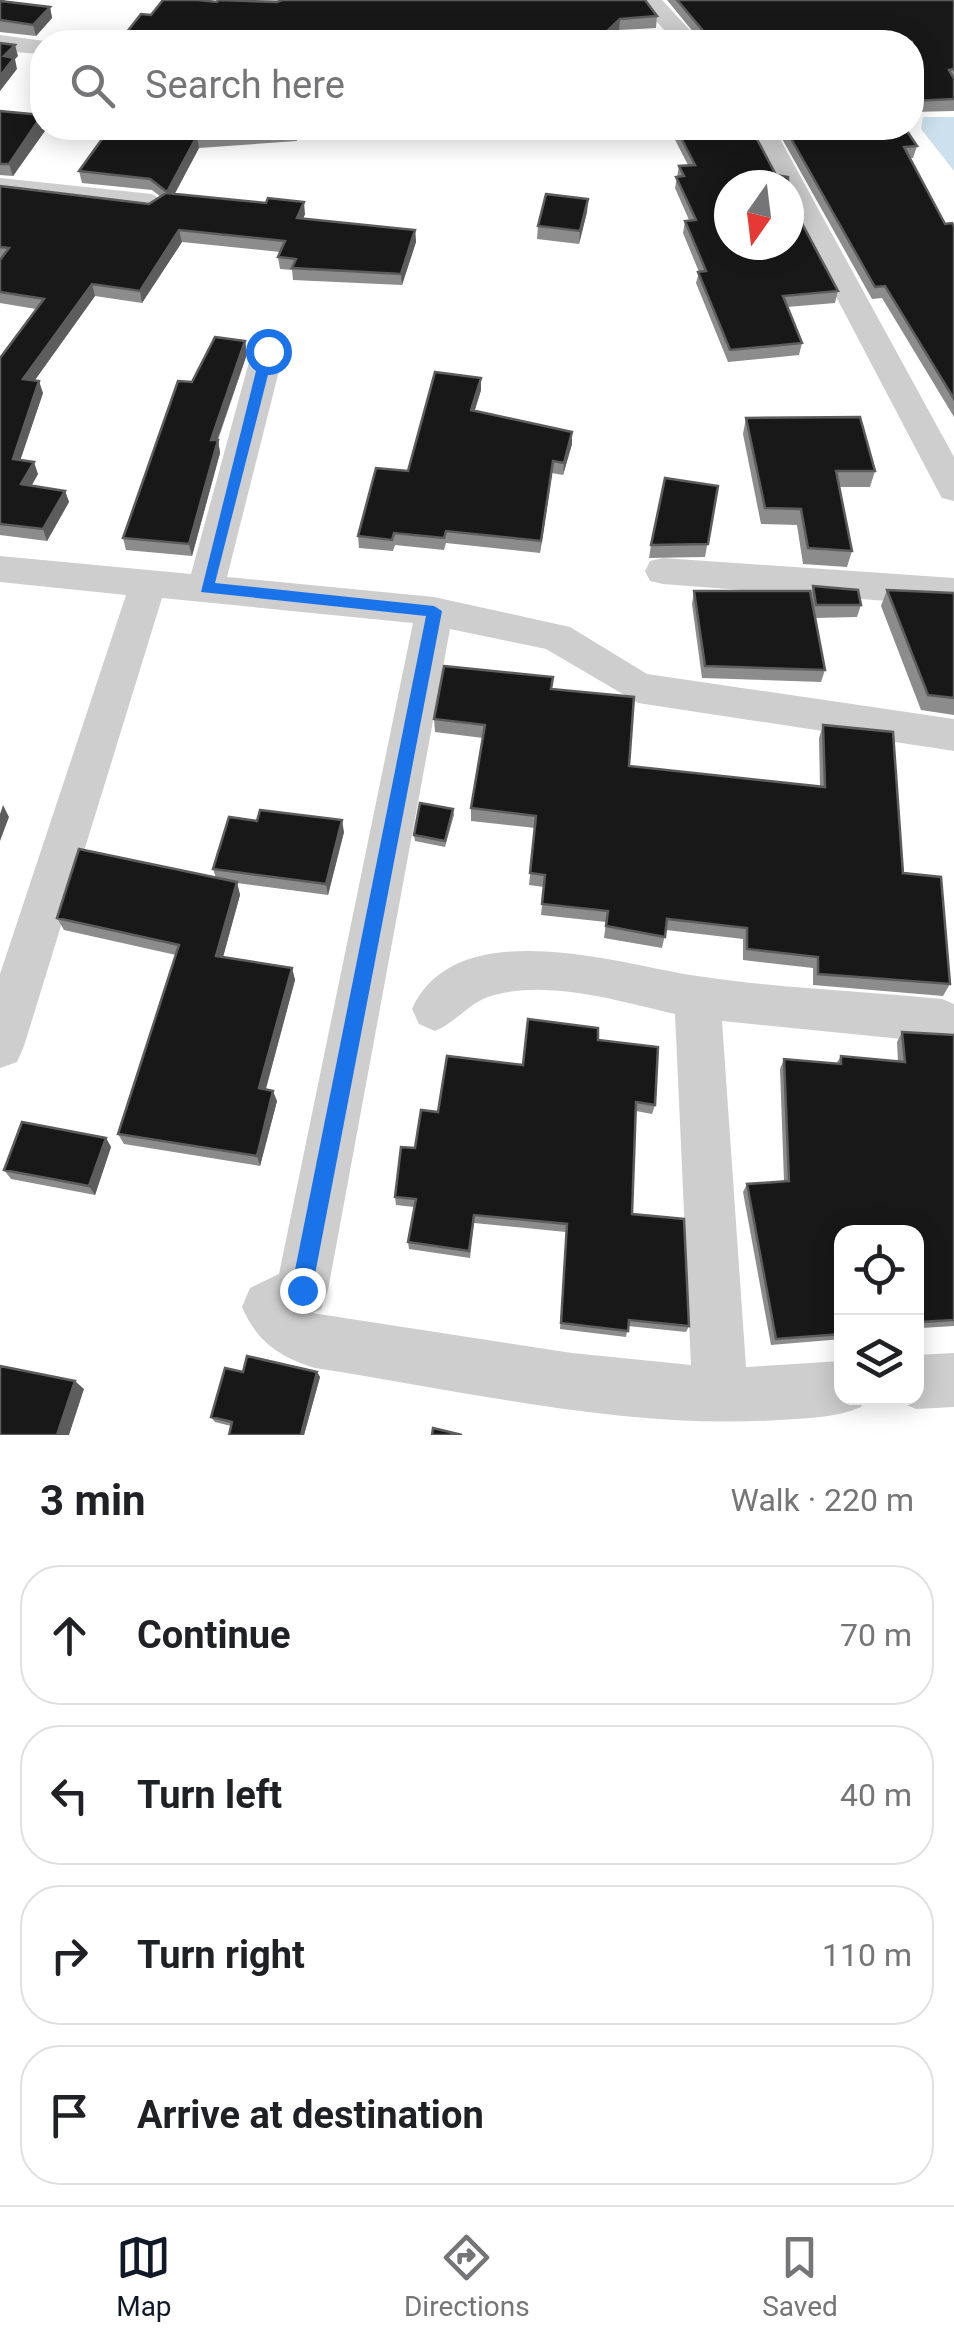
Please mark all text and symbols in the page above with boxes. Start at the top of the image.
search box [30,30,924,140]
icon: search [65,58,120,113]
text: Search here [145,63,345,107]
north arrow [714,170,804,260]
route start [246,329,292,375]
map controls [834,1225,924,1405]
button: locate [834,1225,924,1315]
route end [280,1268,326,1314]
button: layers [834,1315,924,1405]
text: 3 min [40,1476,146,1525]
text: Walk · 220 m [731,1481,914,1519]
icon: ahead [42,1608,97,1663]
text: Continue [137,1613,291,1657]
text: 70 m [840,1616,912,1654]
icon: left [42,1768,97,1823]
text: Turn left [137,1773,282,1817]
text: 40 m [840,1776,912,1814]
icon: right [42,1928,97,1983]
text: Turn right [137,1933,305,1977]
text: 110 m [822,1936,912,1974]
icon: arrive [42,2088,97,2143]
text: Arrive at destination [137,2093,484,2137]
tab: Map [116,2230,172,2323]
tab: Directions [404,2230,530,2323]
tab: Saved [762,2230,838,2323]

